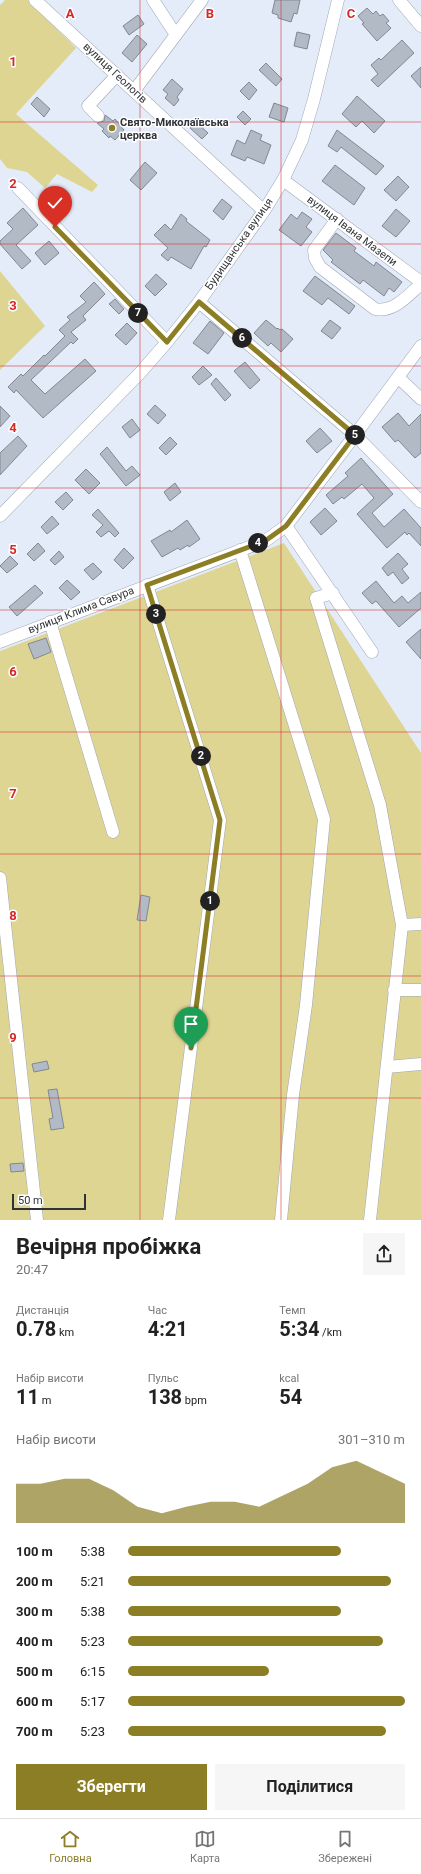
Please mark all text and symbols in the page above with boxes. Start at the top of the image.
text: A [66,6,75,21]
text: B [206,6,214,21]
text: C [347,6,356,21]
street label: вулиця Геологів [80,40,150,106]
text: 1 [9,54,17,69]
place label: Свято-Миколаївська церква [120,116,229,142]
marker: Свято-Миколаївська церква [107,123,117,133]
text: 2 [9,176,17,191]
pin [38,186,72,227]
icon: check [44,192,66,214]
street label: вулиця Івана Мазепи [304,193,400,269]
street label: Будищанська вулиця [202,196,276,292]
text: 3 [9,298,17,313]
pin: 7 [128,303,148,323]
text: 7 [135,306,141,319]
pin: 6 [232,328,252,348]
text: 6 [239,331,245,344]
text: 4 [9,420,17,435]
pin: 5 [345,425,365,445]
text: 5 [352,428,358,441]
pin: 4 [248,533,268,553]
text: 4 [255,536,261,549]
text: 5 [9,542,17,557]
street label: вулиця Клима Савура [26,584,136,636]
pin: 3 [146,604,166,624]
text: 3 [153,607,159,620]
text: 6 [9,664,17,679]
pin: 2 [191,746,211,766]
text: 2 [198,749,204,762]
text: 7 [9,786,17,801]
pin: 1 [200,891,220,911]
text: 1 [207,894,213,907]
text: 8 [9,908,17,923]
pin [174,1007,208,1048]
icon: arrive [180,1013,202,1035]
text: 9 [9,1030,17,1045]
scale bar [12,1192,86,1211]
text: 50 m [18,1194,43,1207]
button: share [363,1233,405,1275]
text: Вечірня пробіжка [16,1234,201,1259]
text: 20:47 [16,1262,48,1277]
text: Дистанція [16,1304,69,1317]
text: Час [148,1304,167,1317]
text: Темп [279,1304,306,1317]
text: 0.78 [16,1317,56,1341]
text: 4:21 [148,1317,188,1341]
text: 5:34 [279,1317,319,1341]
text: km [56,1326,74,1339]
text: /km [319,1326,342,1339]
text: Набір висоти [16,1372,84,1385]
text: Пульс [148,1372,179,1385]
text: kcal [279,1372,299,1385]
text: 11 [16,1385,39,1409]
text: 138 [148,1385,182,1409]
text: 54 [279,1385,302,1409]
text: m [39,1394,51,1407]
text: bpm [182,1394,207,1407]
text: Набір висоти [16,1432,96,1447]
text: 301–310 m [338,1432,405,1447]
text: 100 m [16,1544,53,1559]
text: 5:38 [80,1544,105,1559]
text: 200 m [16,1574,53,1589]
text: 5:21 [80,1574,105,1589]
text: 300 m [16,1604,53,1619]
text: 5:38 [80,1604,105,1619]
text: 400 m [16,1634,53,1649]
text: 5:23 [80,1634,105,1649]
text: 500 m [16,1664,53,1679]
text: 6:15 [80,1664,105,1679]
text: 600 m [16,1694,53,1709]
text: 5:17 [80,1694,105,1709]
text: 700 m [16,1724,53,1739]
text: 5:23 [80,1724,105,1739]
button: Зберегти [16,1764,207,1810]
button: Поділитися [215,1764,405,1810]
tab: Головна [49,1828,92,1865]
tab: Карта [190,1828,220,1865]
tab: Збережені [318,1828,372,1865]

